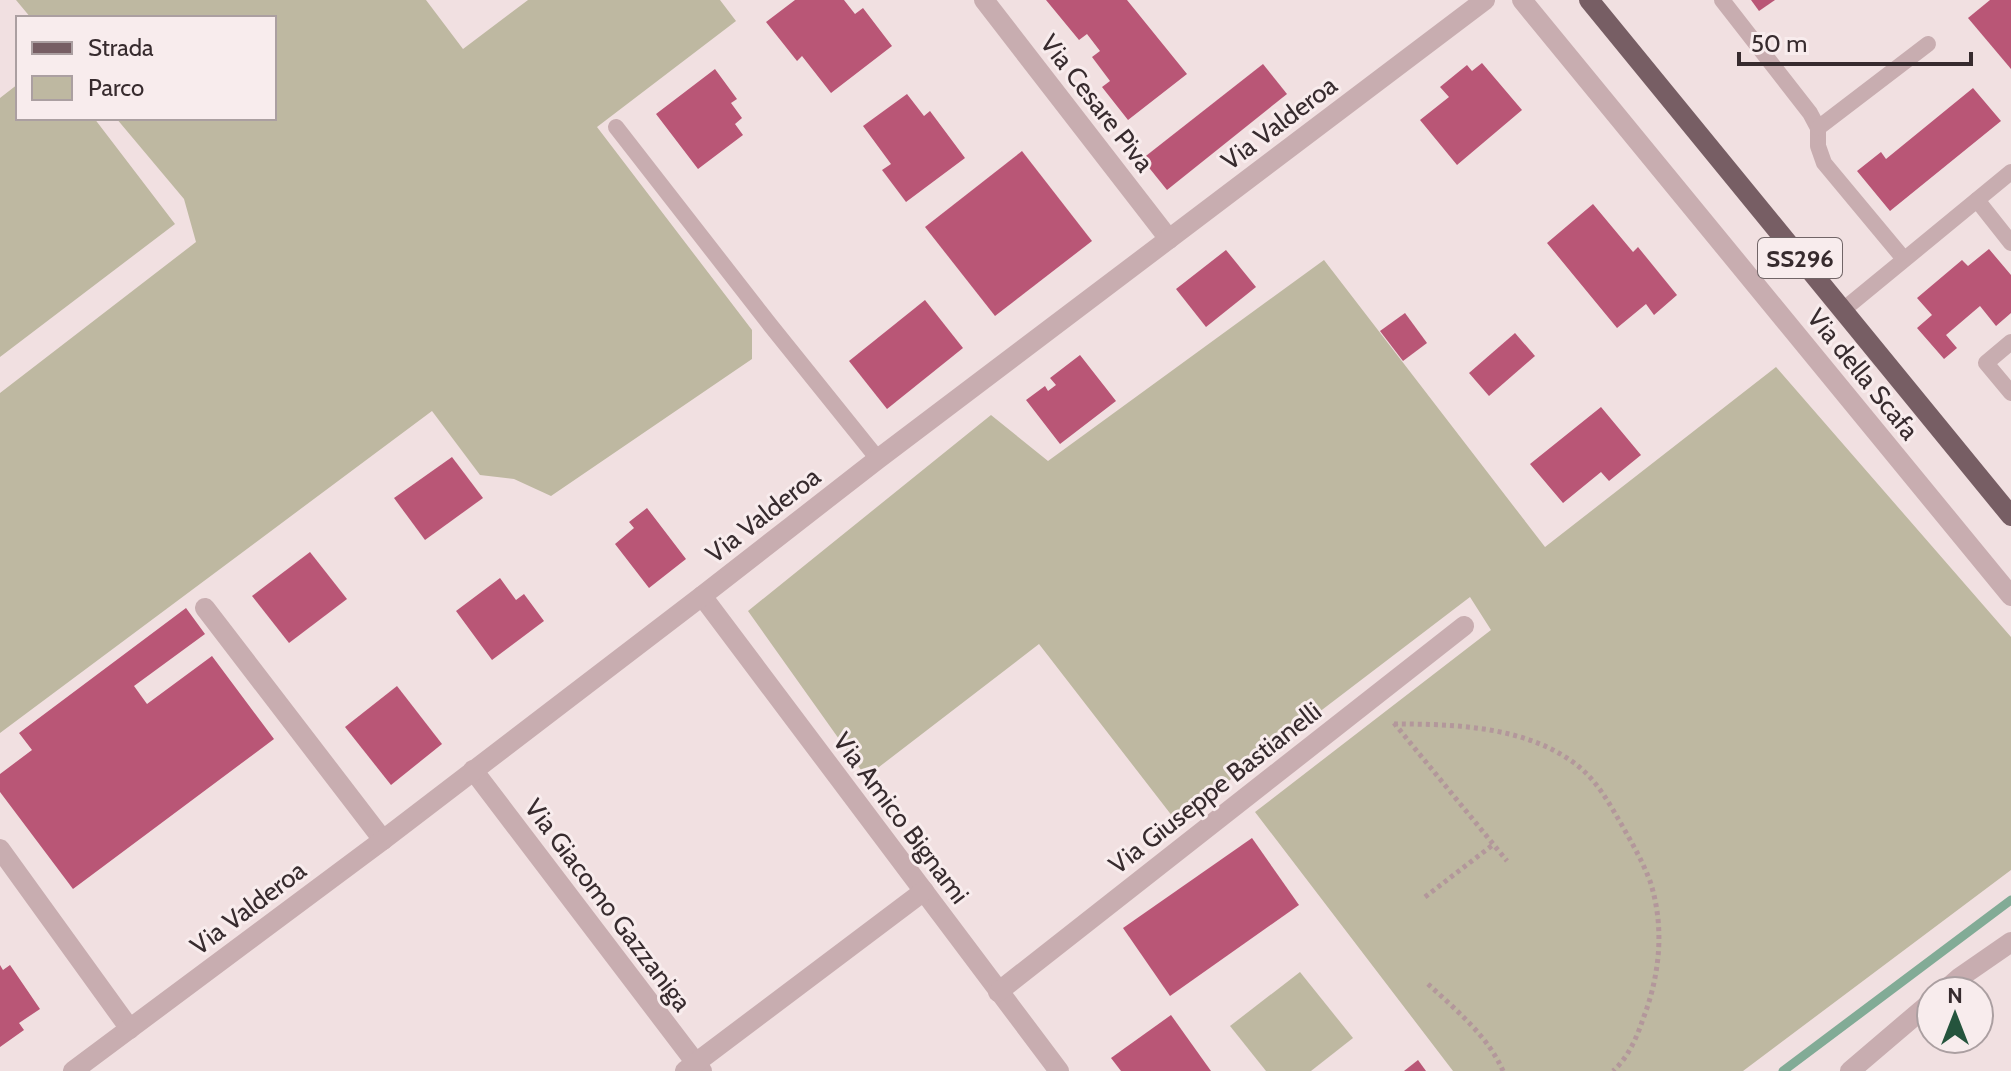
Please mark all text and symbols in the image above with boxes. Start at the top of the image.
legend [16,16,276,120]
scale bar [1739,16,1971,66]
street label: Via Cesare Piva [1033,28,1161,178]
text: 50 m [1751,29,1807,58]
text: Strada [88,33,154,62]
street label: Via Valderoa [1215,69,1344,177]
text: Parco [88,73,144,102]
road number: SS296 [1758,238,1842,278]
street label: Via della Scafa [1800,302,1926,446]
street label: Via Valderoa [699,460,827,570]
street label: Via Giuseppe Bastianelli [1102,695,1328,881]
street label: Via Amico Bignami [826,726,976,910]
street label: Via Giacomo Gazzaniga [518,793,699,1018]
street label: Via Valderoa [184,854,313,962]
north arrow [1915,975,1995,1055]
text: N [1947,982,1963,1009]

